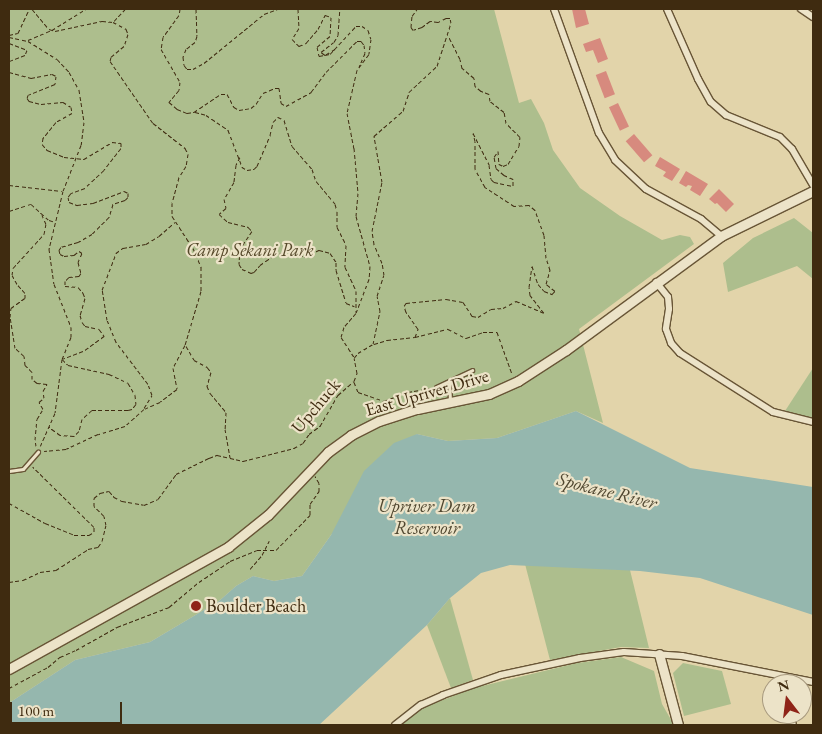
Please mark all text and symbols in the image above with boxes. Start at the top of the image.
park label: Camp Sekani Park [186,239,314,261]
street label: East Upriver Drive [363,365,491,421]
street label: Upchuck [287,374,345,438]
water label: Spokane River [555,468,659,514]
water label: Upriver Dam Reservoir [378,495,476,539]
place label: Boulder Beach [206,595,306,617]
marker: Boulder Beach [190,600,202,612]
north arrow [762,674,812,724]
text: N [776,675,791,696]
scale bar [12,692,125,724]
text: 100 m [18,701,54,720]

